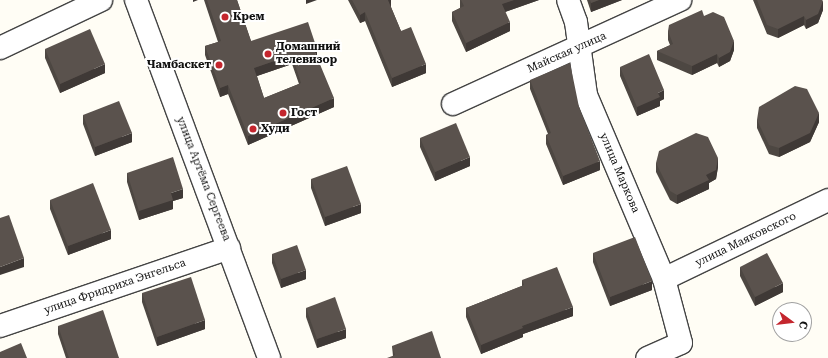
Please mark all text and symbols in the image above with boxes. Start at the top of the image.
place label: Крем [233,10,264,24]
marker: Крем [220,12,230,22]
street label: Майская улица [525,30,609,76]
place label: Домашний телевизор [276,41,340,67]
marker: Домашний телевизор [263,49,273,59]
place label: Чамбаскет [147,58,211,72]
marker: Чамбаскет [214,60,224,70]
place label: Гост [291,106,317,120]
marker: Гост [278,108,288,118]
street label: улица Артёма Сергеева [173,115,233,243]
place label: Худи [261,122,290,136]
marker: Худи [248,124,258,134]
street label: улица Маркова [596,131,642,215]
street label: улица Маяковского [693,210,799,270]
street label: улица Фридриха Энгельса [42,256,188,318]
north arrow [772,302,812,342]
text: С [796,320,810,330]

